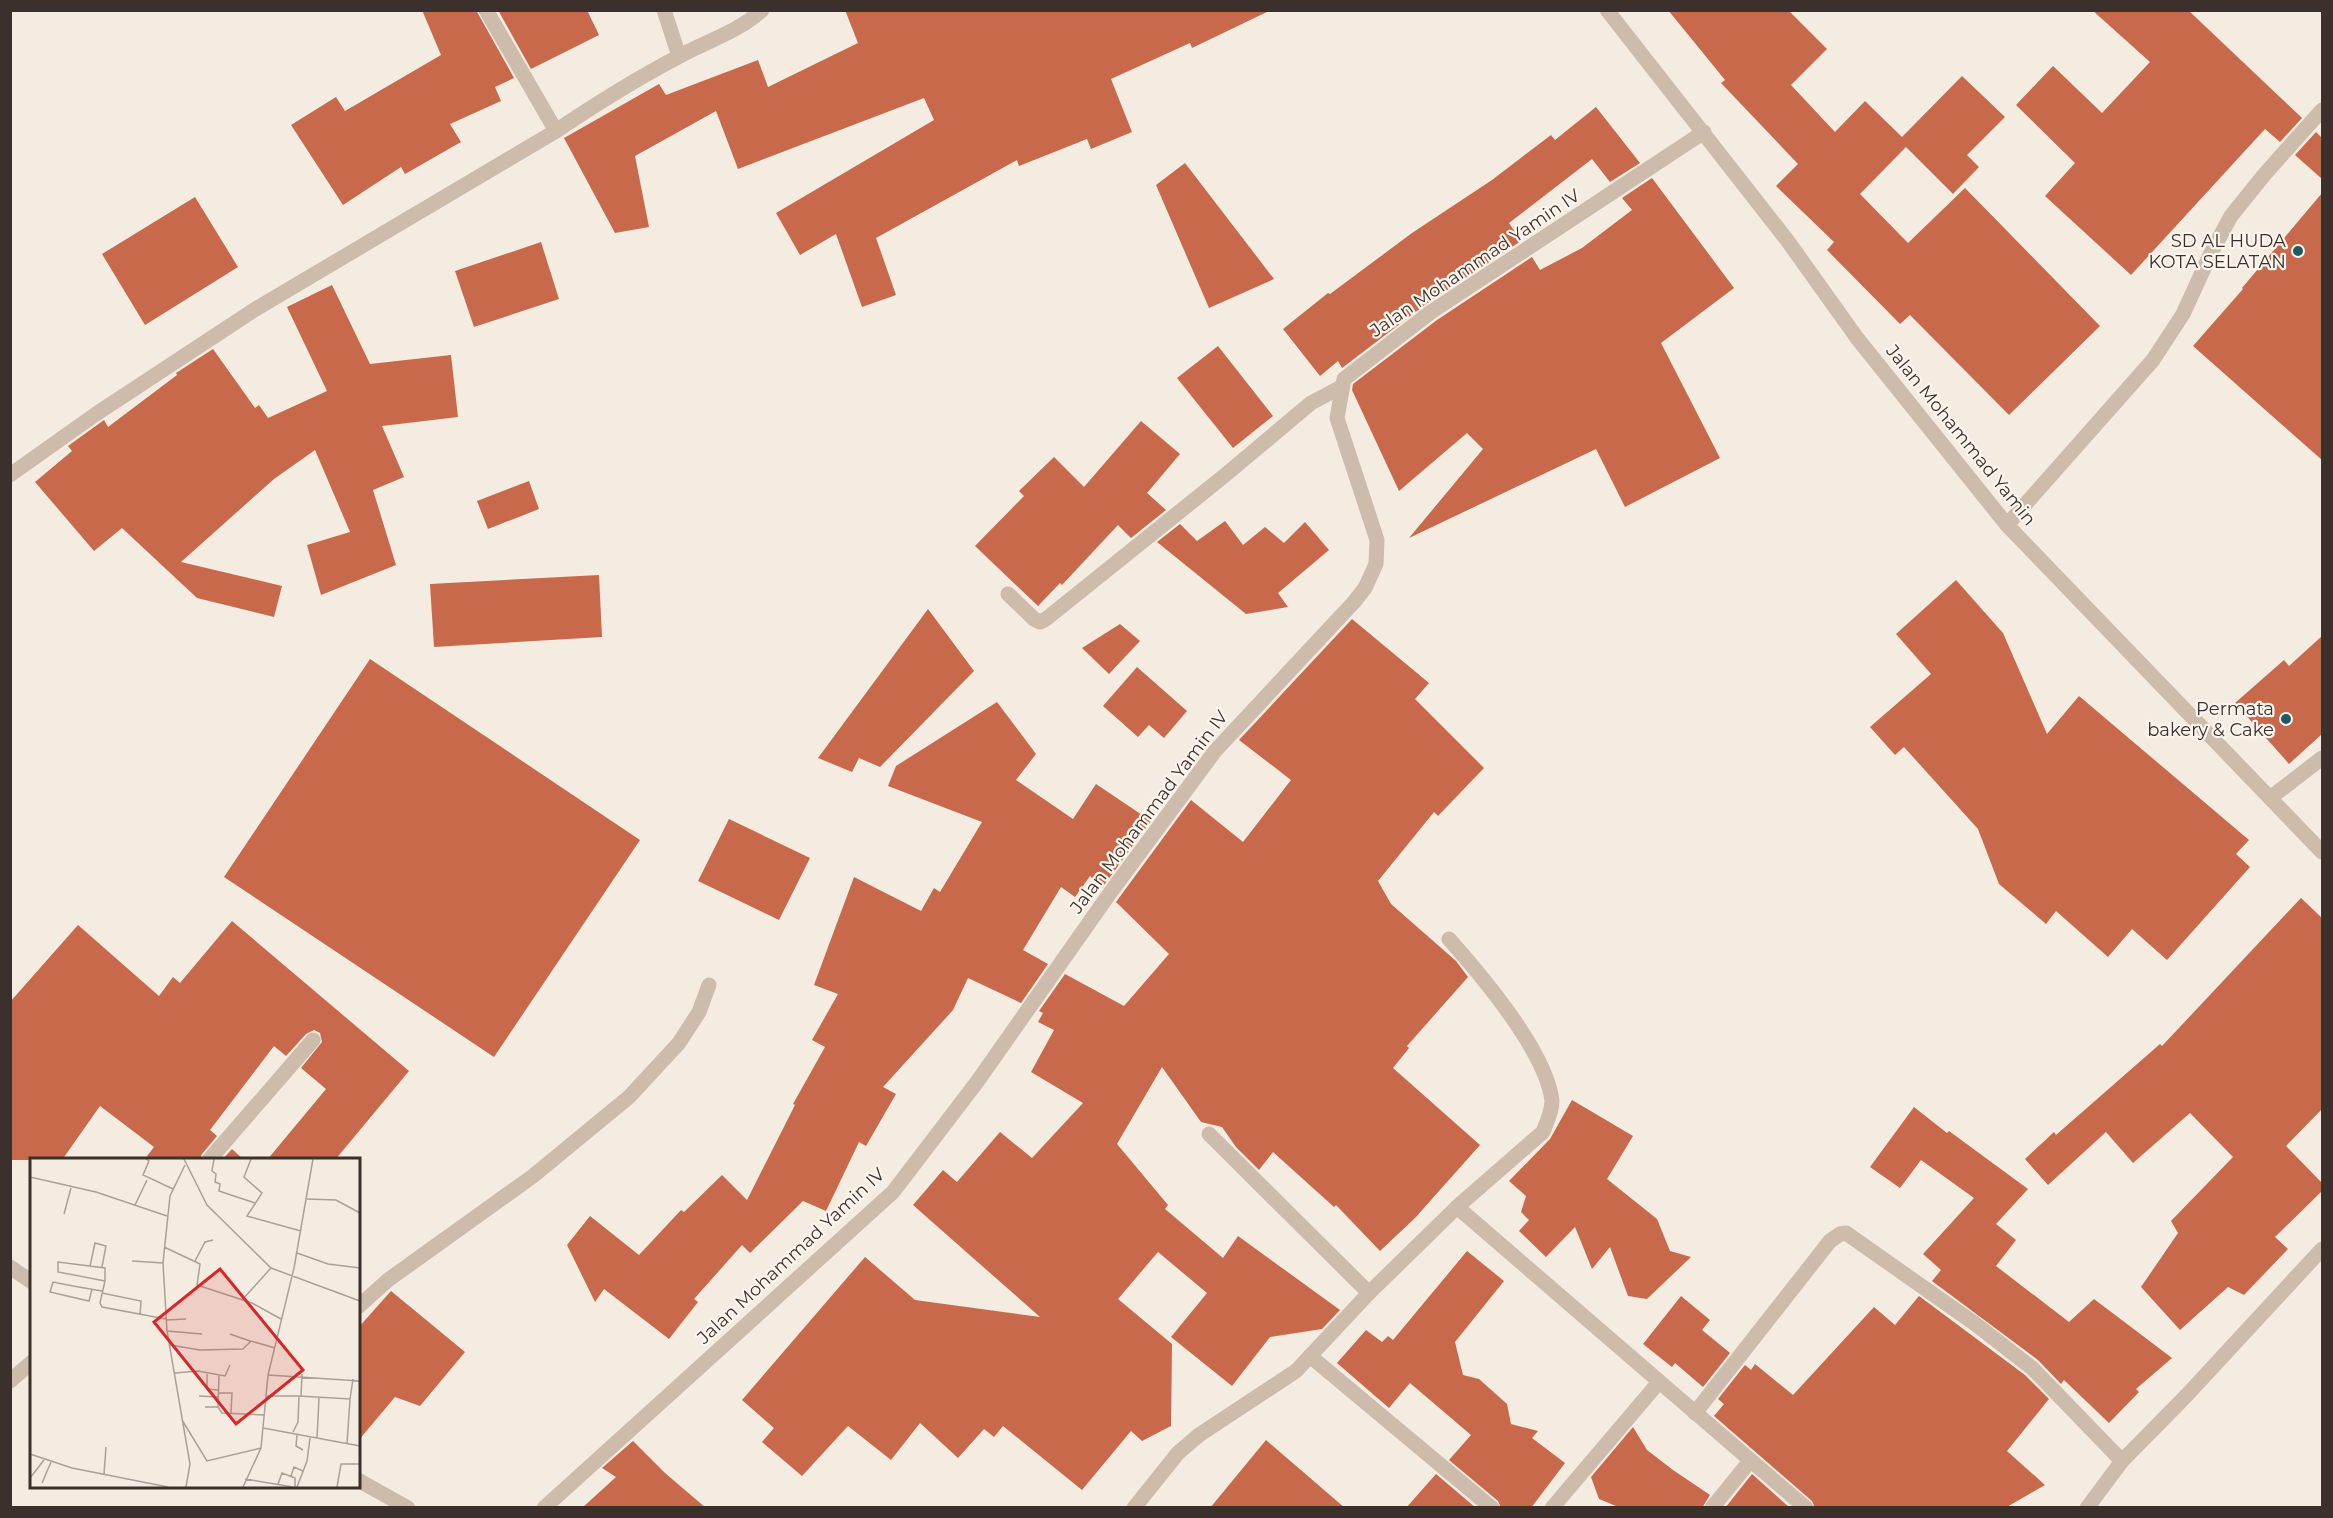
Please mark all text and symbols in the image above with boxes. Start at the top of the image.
street label: Jalan Mohammad Yamin IV [1365,184,1584,342]
place label: SD AL HUDA KOTA SELATAN [2148,230,2286,273]
marker: SD AL HUDA KOTA SELATAN [2291,244,2305,258]
street label: Jalan Mohammad Yamin [1881,339,2041,530]
place label: Permata bakery & Cake [2147,698,2274,741]
street label: Jalan Mohammad Yamin IV [1065,706,1233,919]
marker: Permata bakery & Cake [2279,712,2293,726]
inset map [30,1158,360,1488]
street label: Jalan Mohammad Yamin IV [692,1163,890,1349]

